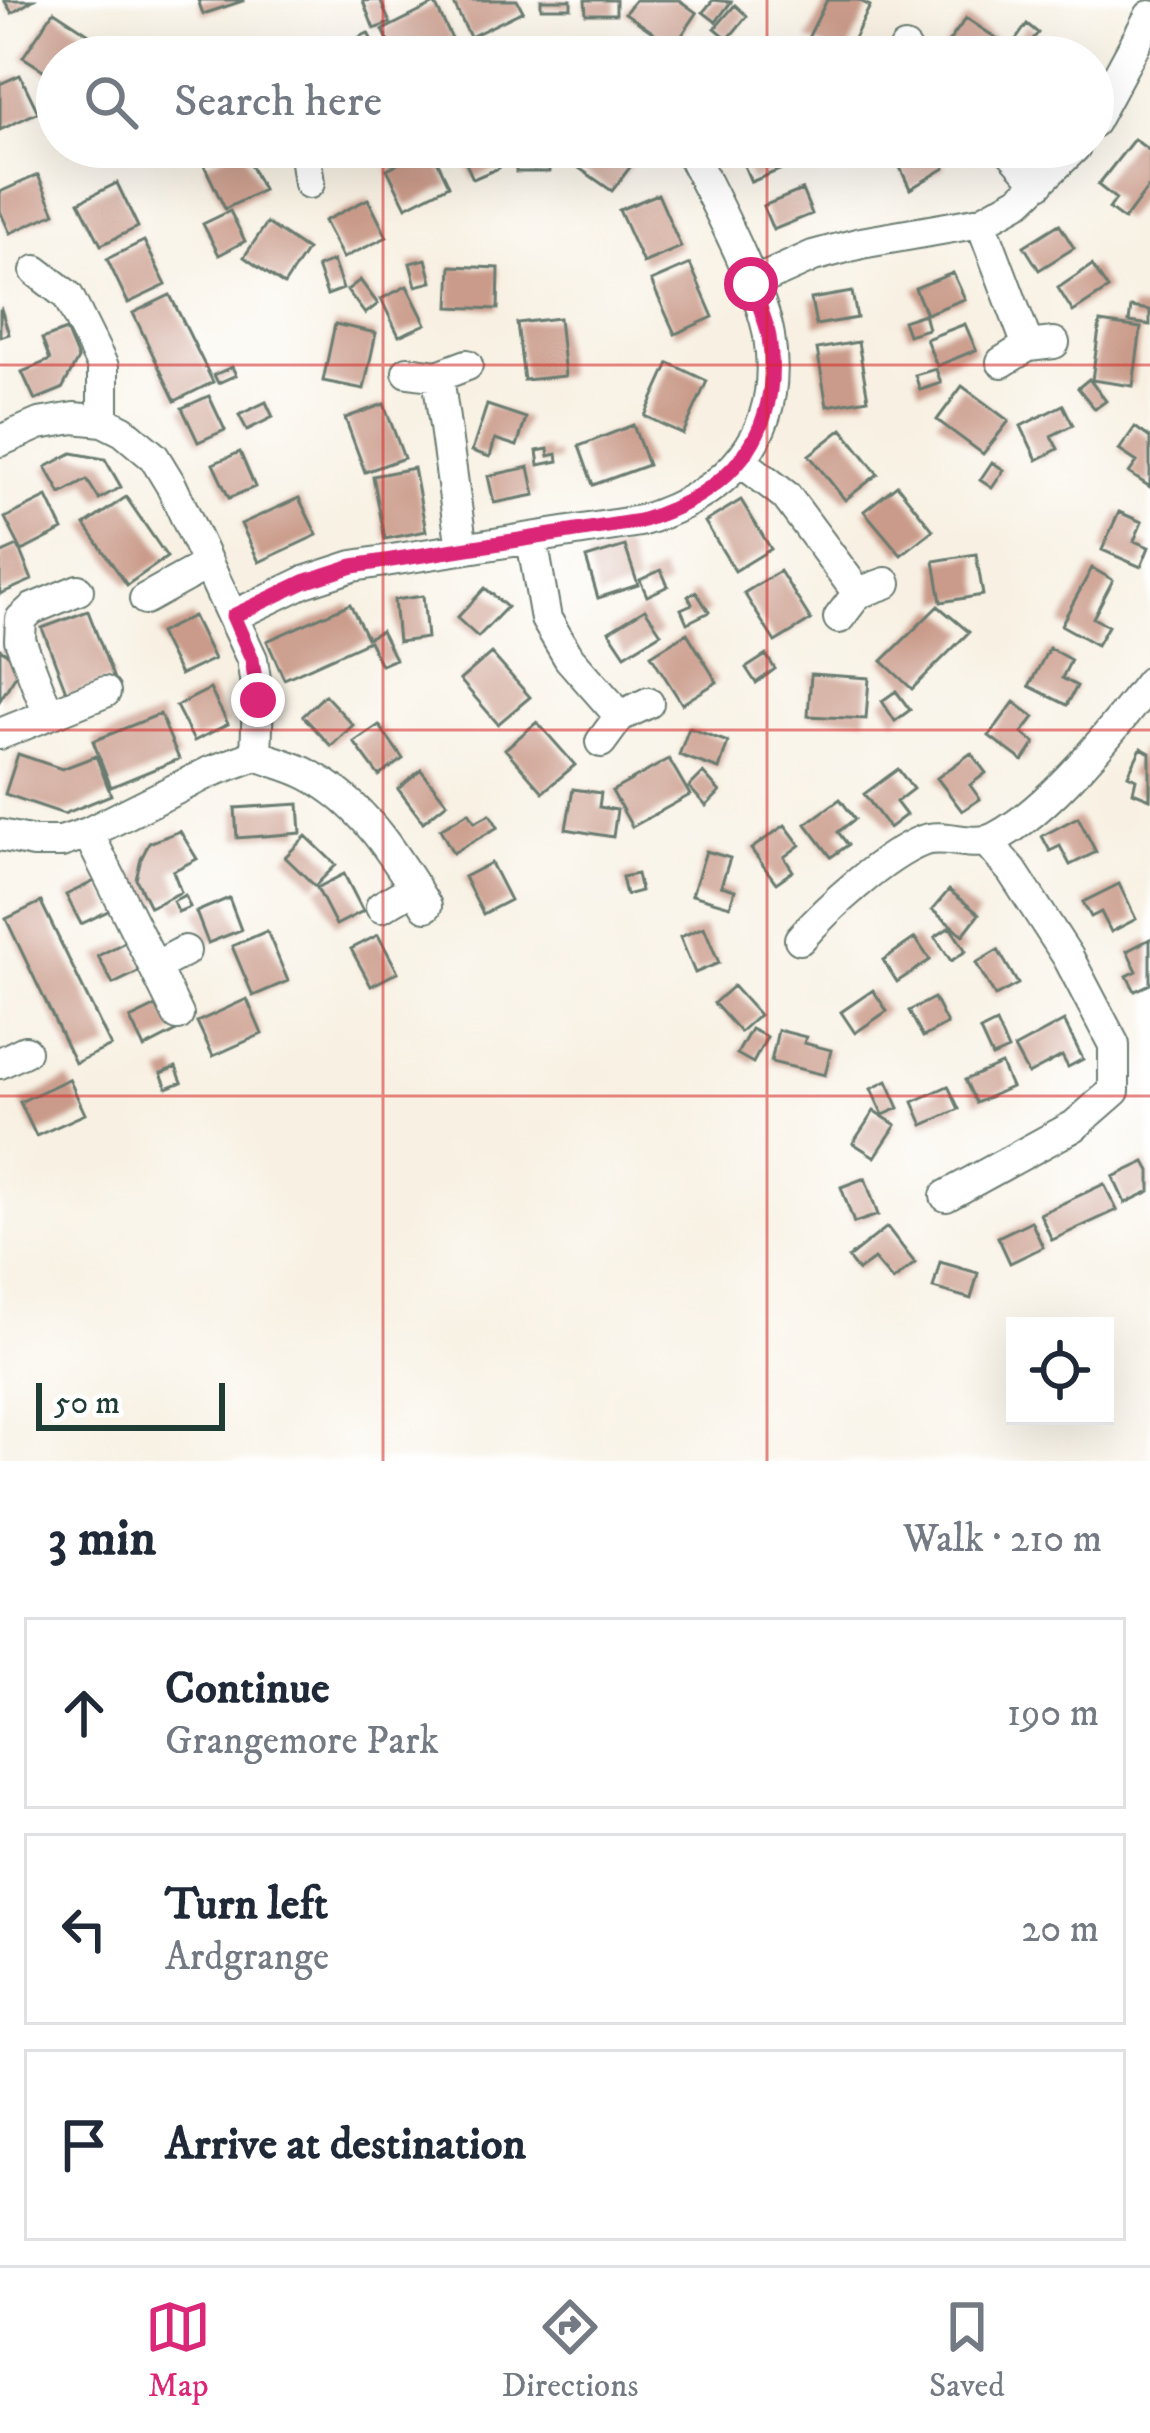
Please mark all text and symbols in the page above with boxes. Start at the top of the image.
search box [36,36,1114,168]
icon: search [78,69,144,135]
text: Search here [174,74,382,130]
route start [724,257,778,311]
route end [231,673,285,727]
map controls [1006,1317,1114,1425]
button: locate [1006,1317,1114,1425]
scale bar [36,1377,225,1430]
text: 50 m [54,1383,120,1424]
text: 3 min [48,1507,156,1571]
text: Walk · 210 m [903,1515,1102,1564]
text: Continue [165,1661,330,1717]
icon: ahead [51,1680,117,1746]
text: 190 m [1007,1689,1099,1738]
text: Grangemore Park [165,1717,439,1766]
text: Turn left [165,1877,328,1933]
icon: left [51,1896,117,1962]
text: 20 m [1021,1905,1099,1954]
text: Ardgrange [165,1933,329,1982]
icon: arrive [51,2112,117,2178]
text: Arrive at destination [165,2117,526,2173]
tab: Map [145,2294,211,2407]
tab: Directions [502,2294,638,2407]
tab: Saved [929,2294,1005,2407]

